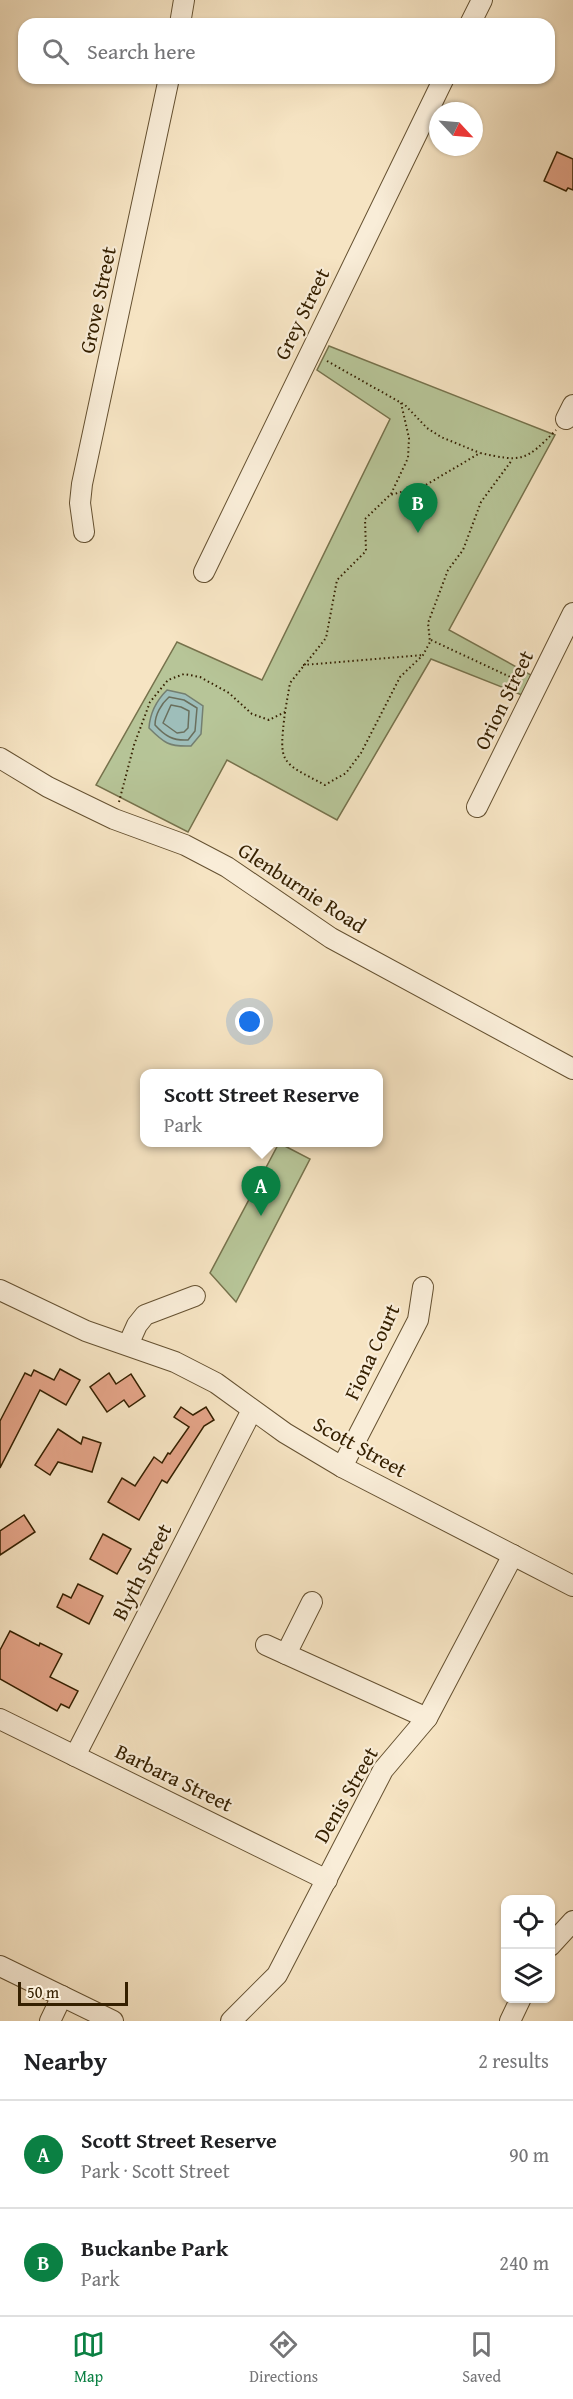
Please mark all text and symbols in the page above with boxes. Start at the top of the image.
search box [18,18,555,84]
icon: search [39,35,72,68]
text: Search here [87,35,196,67]
north arrow [429,102,483,156]
street label: Grove Street [71,243,124,356]
street label: Grey Street [266,262,337,365]
pin: B [398,484,438,533]
street label: Orion Street [466,644,541,755]
street label: Glenburnie Road [232,835,373,941]
your location [235,1007,264,1036]
popup [140,1069,383,1147]
text: Scott Street Reserve [164,1078,359,1110]
text: Park [164,1110,202,1139]
pin: A [242,1166,280,1216]
street label: Fiona Court [336,1298,408,1405]
street label: Scott Street [308,1408,413,1485]
street label: Blyth Street [104,1517,180,1626]
street label: Barbara Street [110,1736,239,1820]
street label: Denis Street [306,1740,386,1849]
map controls [501,1895,555,2003]
button: locate [501,1895,555,1949]
button: layers [501,1949,555,2003]
scale bar [18,1979,128,2006]
text: 50 m [27,1980,59,2004]
text: Nearby [24,2041,107,2080]
text: 2 results [478,2046,549,2075]
text: Scott Street Reserve [81,2124,277,2156]
text: A [37,2140,50,2169]
text: 90 m [509,2140,549,2169]
text: Park · Scott Street [81,2156,230,2185]
text: Buckanbe Park [81,2232,228,2264]
text: B [37,2248,50,2277]
text: 240 m [499,2248,549,2277]
text: Park [81,2264,120,2293]
tab: Map [72,2328,105,2388]
tab: Directions [249,2328,318,2388]
tab: Saved [462,2328,501,2388]

